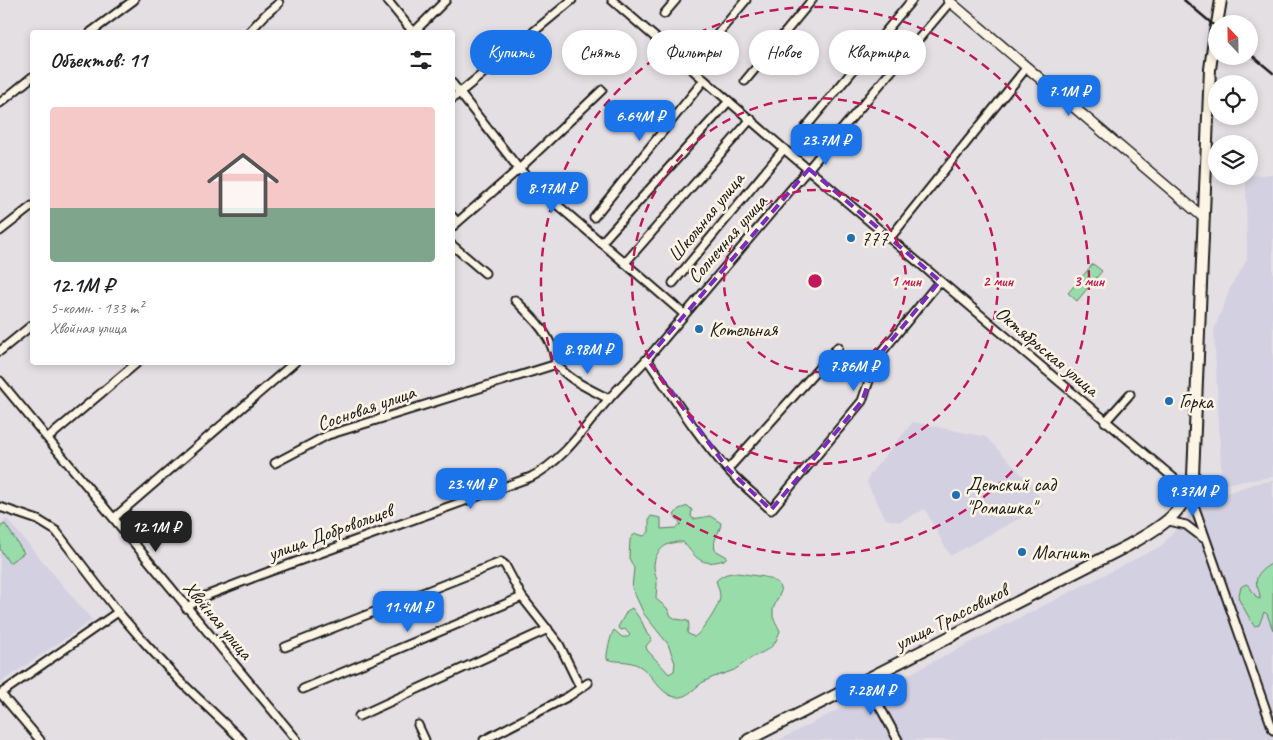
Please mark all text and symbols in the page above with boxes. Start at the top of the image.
north arrow [1208,15,1258,65]
map controls [1208,15,1258,185]
chip: Купить [470,30,552,75]
chip: Снять [562,30,637,75]
chip: Фильтры [647,30,739,75]
chip: Новое [749,30,819,75]
chip: Квартира [829,30,926,75]
icon: filters [407,46,435,74]
text: Объектов: 11 [50,47,147,73]
pin: 7.1M ₽ [1028,74,1110,117]
button: locate [1208,75,1258,125]
text: 7.1M ₽ [1048,81,1090,101]
pin: 6.64M ₽ [594,100,686,142]
text: 6.64M ₽ [615,106,665,126]
pin: 23.7M ₽ [780,124,872,166]
text: 23.7M ₽ [802,130,850,150]
button: layers [1208,135,1258,185]
icon: home [198,140,288,230]
street label: Школьная улица [662,166,751,267]
pin: 8.17M ₽ [506,172,598,214]
text: 8.17M ₽ [528,178,576,198]
street label: Солнечная улица [682,189,773,288]
place label: 777 [861,226,889,251]
marker: 777 [845,232,857,244]
text: 12.1M ₽ [50,272,114,298]
centre of rings [806,272,824,290]
text: 1 мин [891,272,923,291]
text: 2 мин [983,272,1015,291]
text: 3 мин [1074,272,1106,291]
text: 5-комн. · 133 m² [50,298,143,318]
street label: Октябрьская улица [990,300,1105,403]
place label: Котельная [709,317,778,342]
text: Хвойная улица [50,318,126,338]
marker: Котельная [693,323,705,335]
pin: 8.98M ₽ [542,332,634,375]
text: 8.98M ₽ [564,339,612,359]
pin: 7.86M ₽ [808,350,900,392]
text: 7.86M ₽ [830,356,878,376]
street label: Сосновая улица [314,379,420,436]
place label: Горка [1179,389,1215,414]
marker: Горка [1163,395,1175,407]
pin: 23.4M ₽ [425,468,517,510]
place label: Детский сад "Ромашка" [966,472,1057,520]
text: 23.4M ₽ [447,474,495,494]
pin: 9.37M ₽ [1147,474,1239,517]
text: 9.37M ₽ [1169,481,1217,501]
marker: Детский сад "Ромашка" [950,489,962,501]
street label: улица Добровольцев [263,497,399,566]
pin: 12.1M ₽ [110,510,202,553]
text: 12.1M ₽ [132,517,180,537]
place label: Магнит [1032,540,1090,565]
marker: Магнит [1016,546,1028,558]
street label: Хвойная улица [178,575,259,666]
street label: улица Трассовиков [889,576,1014,657]
pin: 11.4M ₽ [362,590,454,633]
text: 11.4M ₽ [384,597,432,617]
pin: 7.28M ₽ [825,674,917,716]
text: 7.28M ₽ [847,680,895,700]

